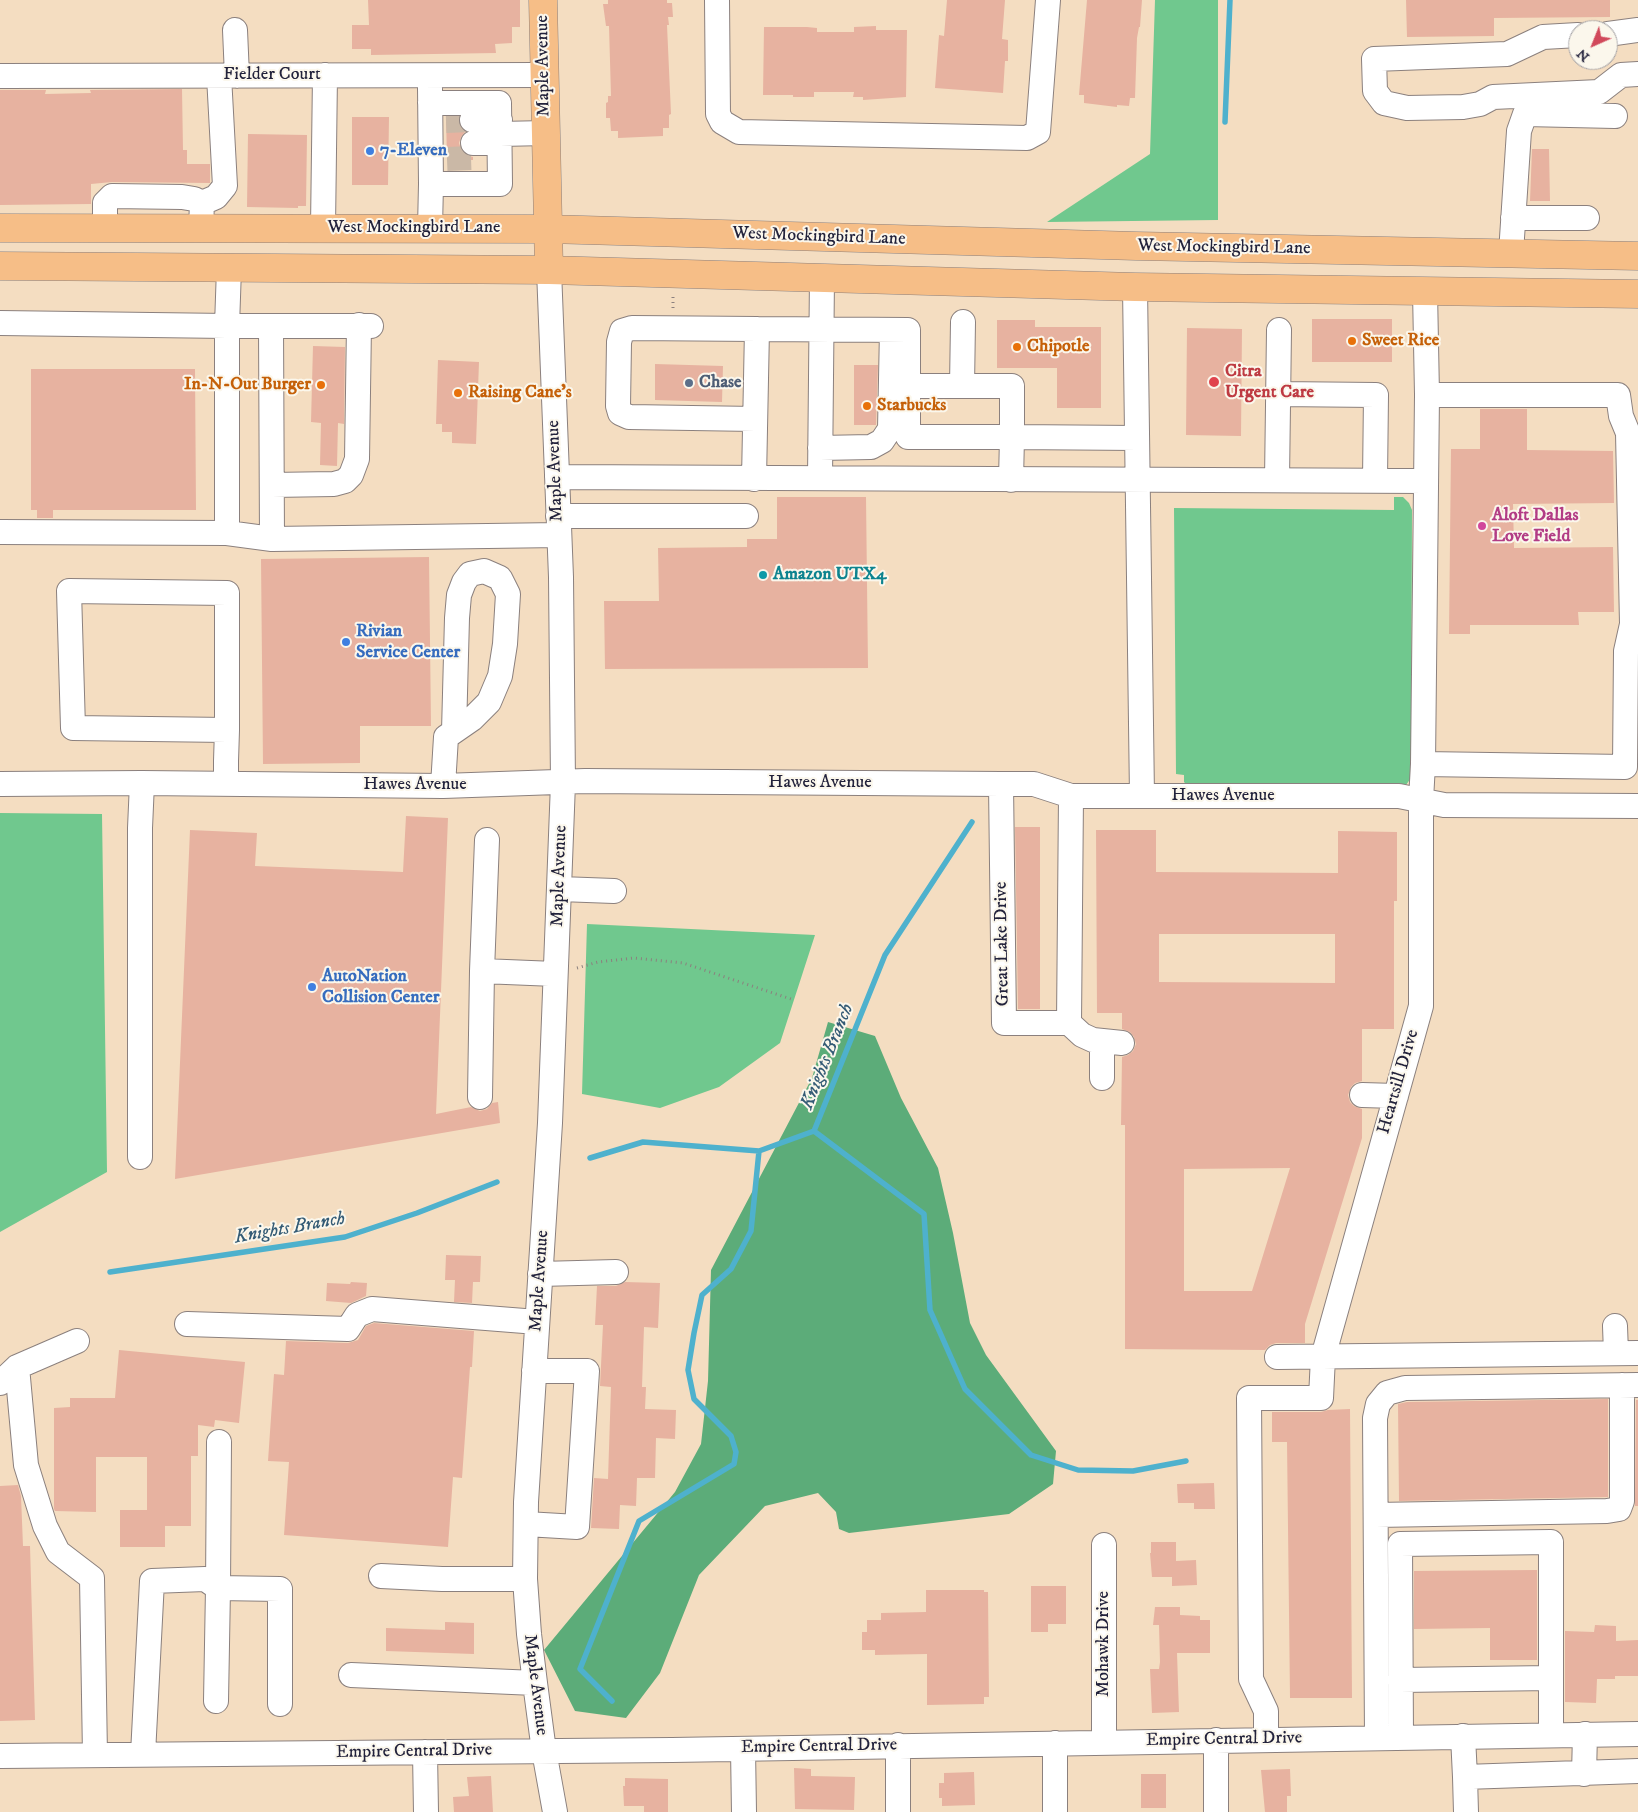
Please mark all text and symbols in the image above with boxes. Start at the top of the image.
street label: Maple Avenue [532,15,556,117]
north arrow [1568,20,1618,70]
text: N [1573,45,1594,66]
street label: Fielder Court [223,64,321,86]
place label: 7-Eleven [380,140,447,162]
marker: 7-Eleven [364,145,376,157]
street label: West Mockingbird Lane [327,217,501,239]
street label: West Mockingbird Lane [732,223,906,251]
street label: West Mockingbird Lane [1137,236,1311,260]
place label: Sweet Rice [1362,330,1439,352]
marker: Sweet Rice [1346,335,1358,347]
place label: Chipotle [1027,336,1089,358]
marker: Chipotle [1011,341,1023,353]
place label: Citra Urgent Care [1225,361,1314,404]
place label: Chase [699,372,742,394]
place label: In-N-Out Burger [184,374,311,396]
marker: Citra Urgent Care [1207,375,1221,389]
marker: Chase [683,377,695,389]
marker: In-N-Out Burger [315,379,327,391]
place label: Raising Cane's [468,382,572,404]
marker: Raising Cane's [452,387,464,399]
place label: Starbucks [877,395,946,417]
marker: Starbucks [861,400,873,412]
street label: Maple Avenue [543,420,569,522]
place label: Aloft Dallas Love Field [1492,505,1578,548]
marker: Aloft Dallas Love Field [1476,520,1488,532]
place label: Amazon UTX4 [773,564,886,586]
marker: Amazon UTX4 [757,569,769,581]
place label: Rivian Service Center [356,621,460,664]
marker: Rivian Service Center [340,636,352,648]
street label: Hawes Avenue [768,772,872,794]
street label: Hawes Avenue [363,774,467,796]
street label: Hawes Avenue [1171,785,1275,807]
street label: Maple Avenue [547,825,573,927]
street label: Great Lake Drive [991,881,1015,1007]
place label: AutoNation Collision Center [322,966,439,1009]
marker: AutoNation Collision Center [306,981,318,993]
water label: Knights Branch [796,1001,860,1113]
street label: Heartsill Drive [1374,1027,1424,1137]
water label: Knights Branch [233,1208,347,1250]
street label: Maple Avenue [526,1230,554,1332]
street label: Mohawk Drive [1093,1591,1115,1697]
street label: Maple Avenue [518,1633,552,1737]
street label: Empire Central Drive [1146,1728,1302,1752]
street label: Empire Central Drive [741,1735,897,1759]
street label: Empire Central Drive [336,1740,492,1764]

